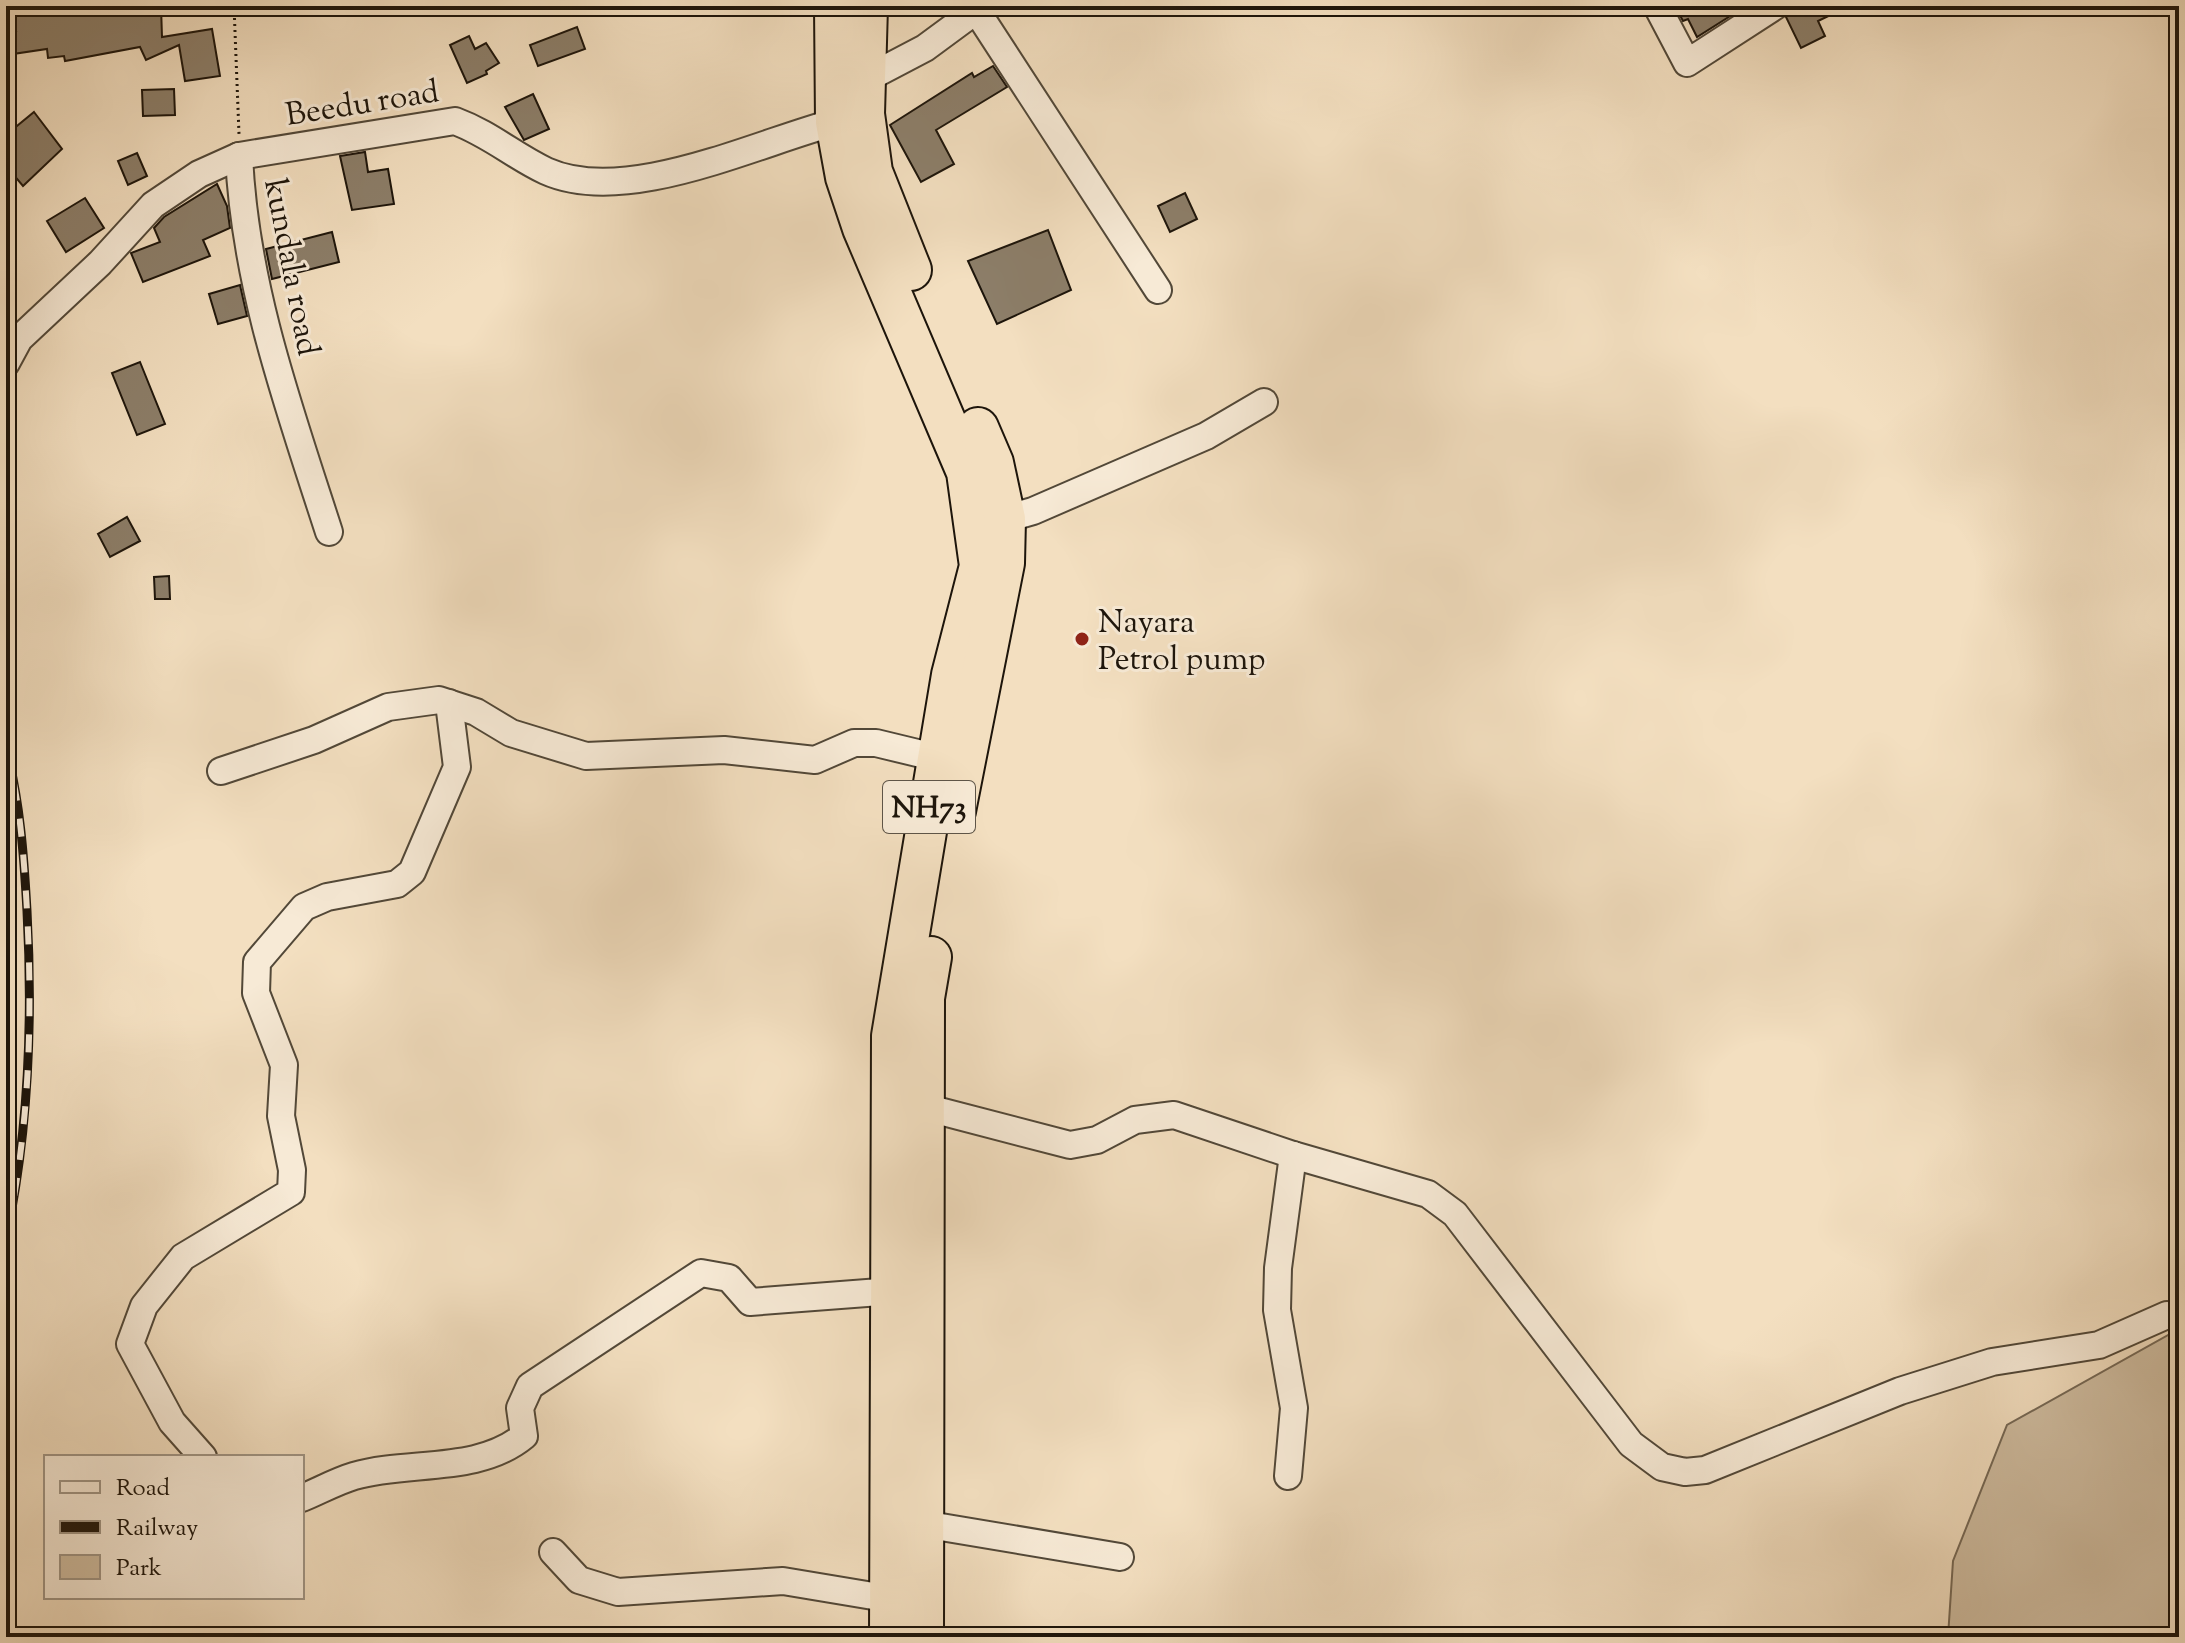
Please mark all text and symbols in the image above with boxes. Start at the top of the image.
street label: Beedu road [282,70,443,140]
street label: kundala road [250,175,330,360]
place label: Nayara Petrol pump [1098,601,1266,684]
marker: Nayara Petrol pump [1073,630,1091,648]
road number: NH73 [883,781,975,833]
legend [44,1455,304,1599]
text: Road [116,1472,170,1506]
text: Railway [116,1512,198,1546]
text: Park [116,1552,162,1586]

